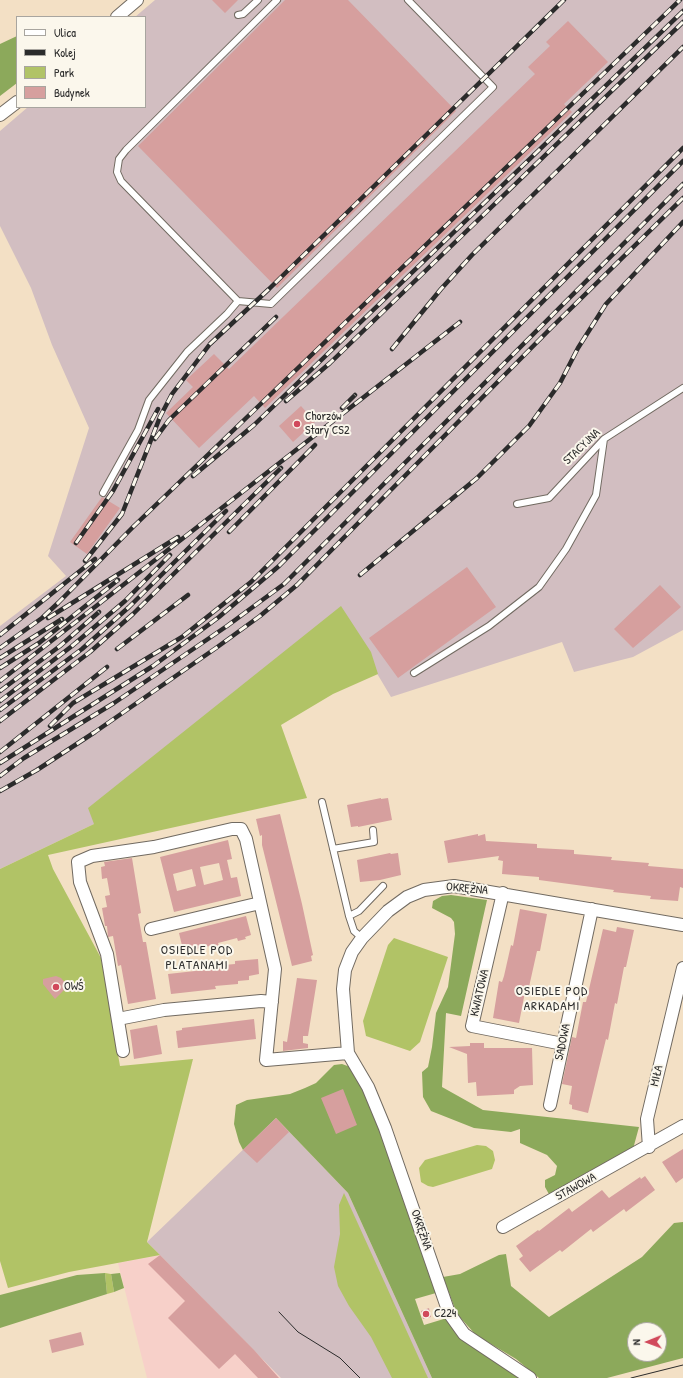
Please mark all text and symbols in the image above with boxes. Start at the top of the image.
legend [16,16,146,108]
text: Ulica [54,24,76,41]
text: Kolej [54,44,76,61]
text: Park [54,64,74,81]
text: Budynek [54,84,90,101]
place label: Chorzów Stary CS2 [305,410,349,438]
marker: Chorzów Stary CS2 [292,419,302,429]
street label: STACYJNA [561,426,603,468]
street label: OKRĘŻNA [445,880,489,898]
district label: OSIEDLE POD PLATANAMI [161,943,233,974]
street label: KWIATOWA [468,968,492,1018]
place label: OWŚ [64,980,84,994]
marker: OWŚ [51,982,61,992]
district label: OSIEDLE POD ARKADAMI [516,984,588,1015]
street label: SADOWA [552,1022,574,1062]
street label: MIŁA [648,1064,666,1088]
street label: STAWOWA [553,1170,599,1204]
street label: OKRĘŻNA [407,1208,435,1252]
place label: C224 [434,1307,456,1321]
marker: C224 [421,1309,431,1319]
north arrow [627,1322,667,1362]
text: N [629,1339,643,1345]

